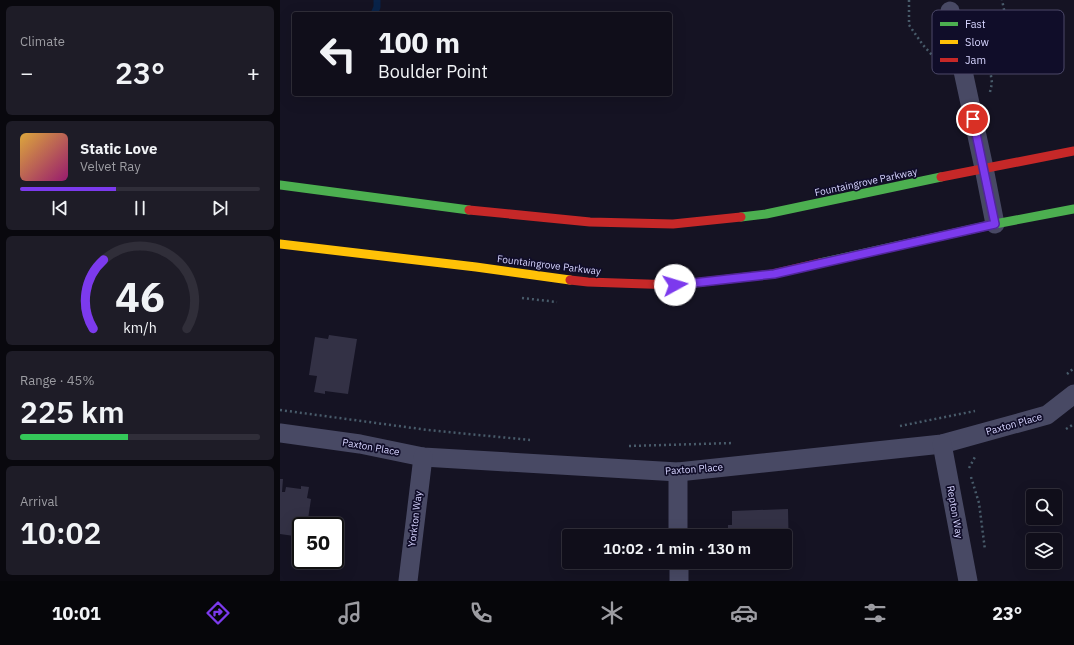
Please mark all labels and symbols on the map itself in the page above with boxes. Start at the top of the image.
legend [932,10,1064,74]
text: Fast [965,17,986,31]
text: Slow [965,35,989,49]
text: Jam [965,53,986,67]
pin [956,102,990,136]
street label: Fountaingrove Parkway [814,165,918,199]
street label: Fountaingrove Parkway [496,252,602,278]
position arrow [654,264,696,306]
street label: Paxton Place [984,410,1044,438]
street label: Paxton Place [341,436,401,459]
street label: Paxton Place [665,460,724,478]
street label: Repton Way [944,484,966,540]
street label: Yorkton Way [405,490,425,548]
speed limit sign: 50 [292,517,344,569]

